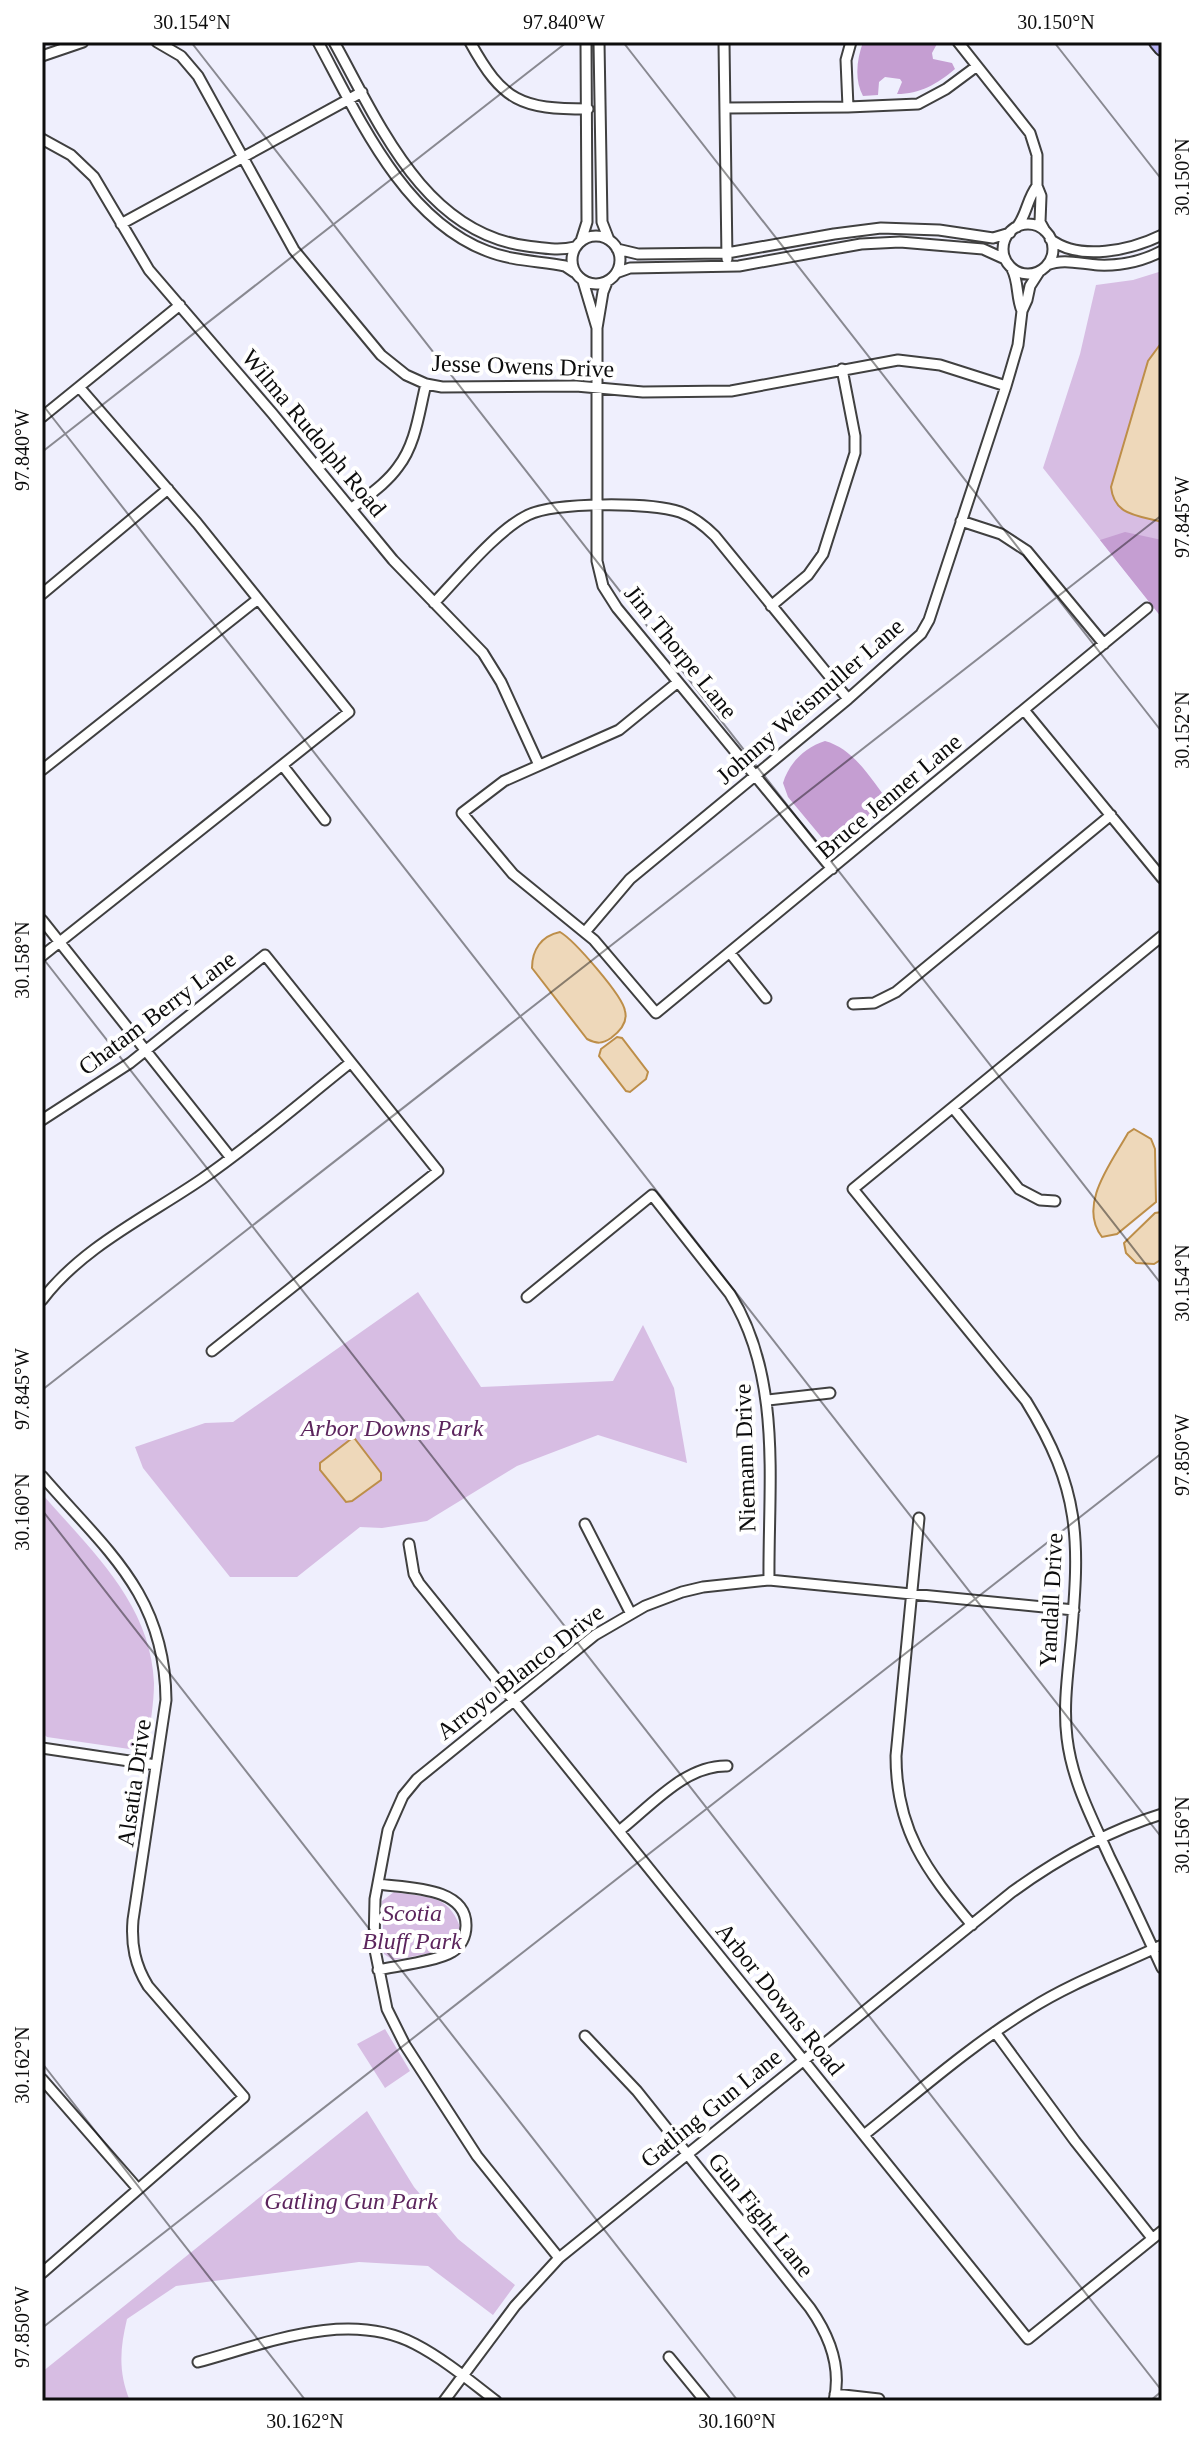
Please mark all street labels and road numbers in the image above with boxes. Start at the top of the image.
street label: Wilma Rudolph Road [237,344,391,522]
street label: Jesse Owens Drive [431,350,615,382]
street label: Jim Thorpe Lane [619,580,743,724]
street label: Johnny Weismuller Lane [711,613,909,789]
street label: Bruce Jenner Lane [812,728,966,864]
street label: Chatam Berry Lane [74,946,240,1080]
street label: Niemann Drive [729,1383,761,1533]
street label: Yandall Drive [1035,1532,1067,1668]
street label: Arroyo Blanco Drive [432,1599,608,1745]
street label: Alsatia Drive [112,1718,156,1848]
street label: Arbor Downs Road [711,1918,849,2080]
street label: Gatling Gun Lane [635,2043,787,2173]
street label: Gun Fight Lane [703,2148,819,2282]

